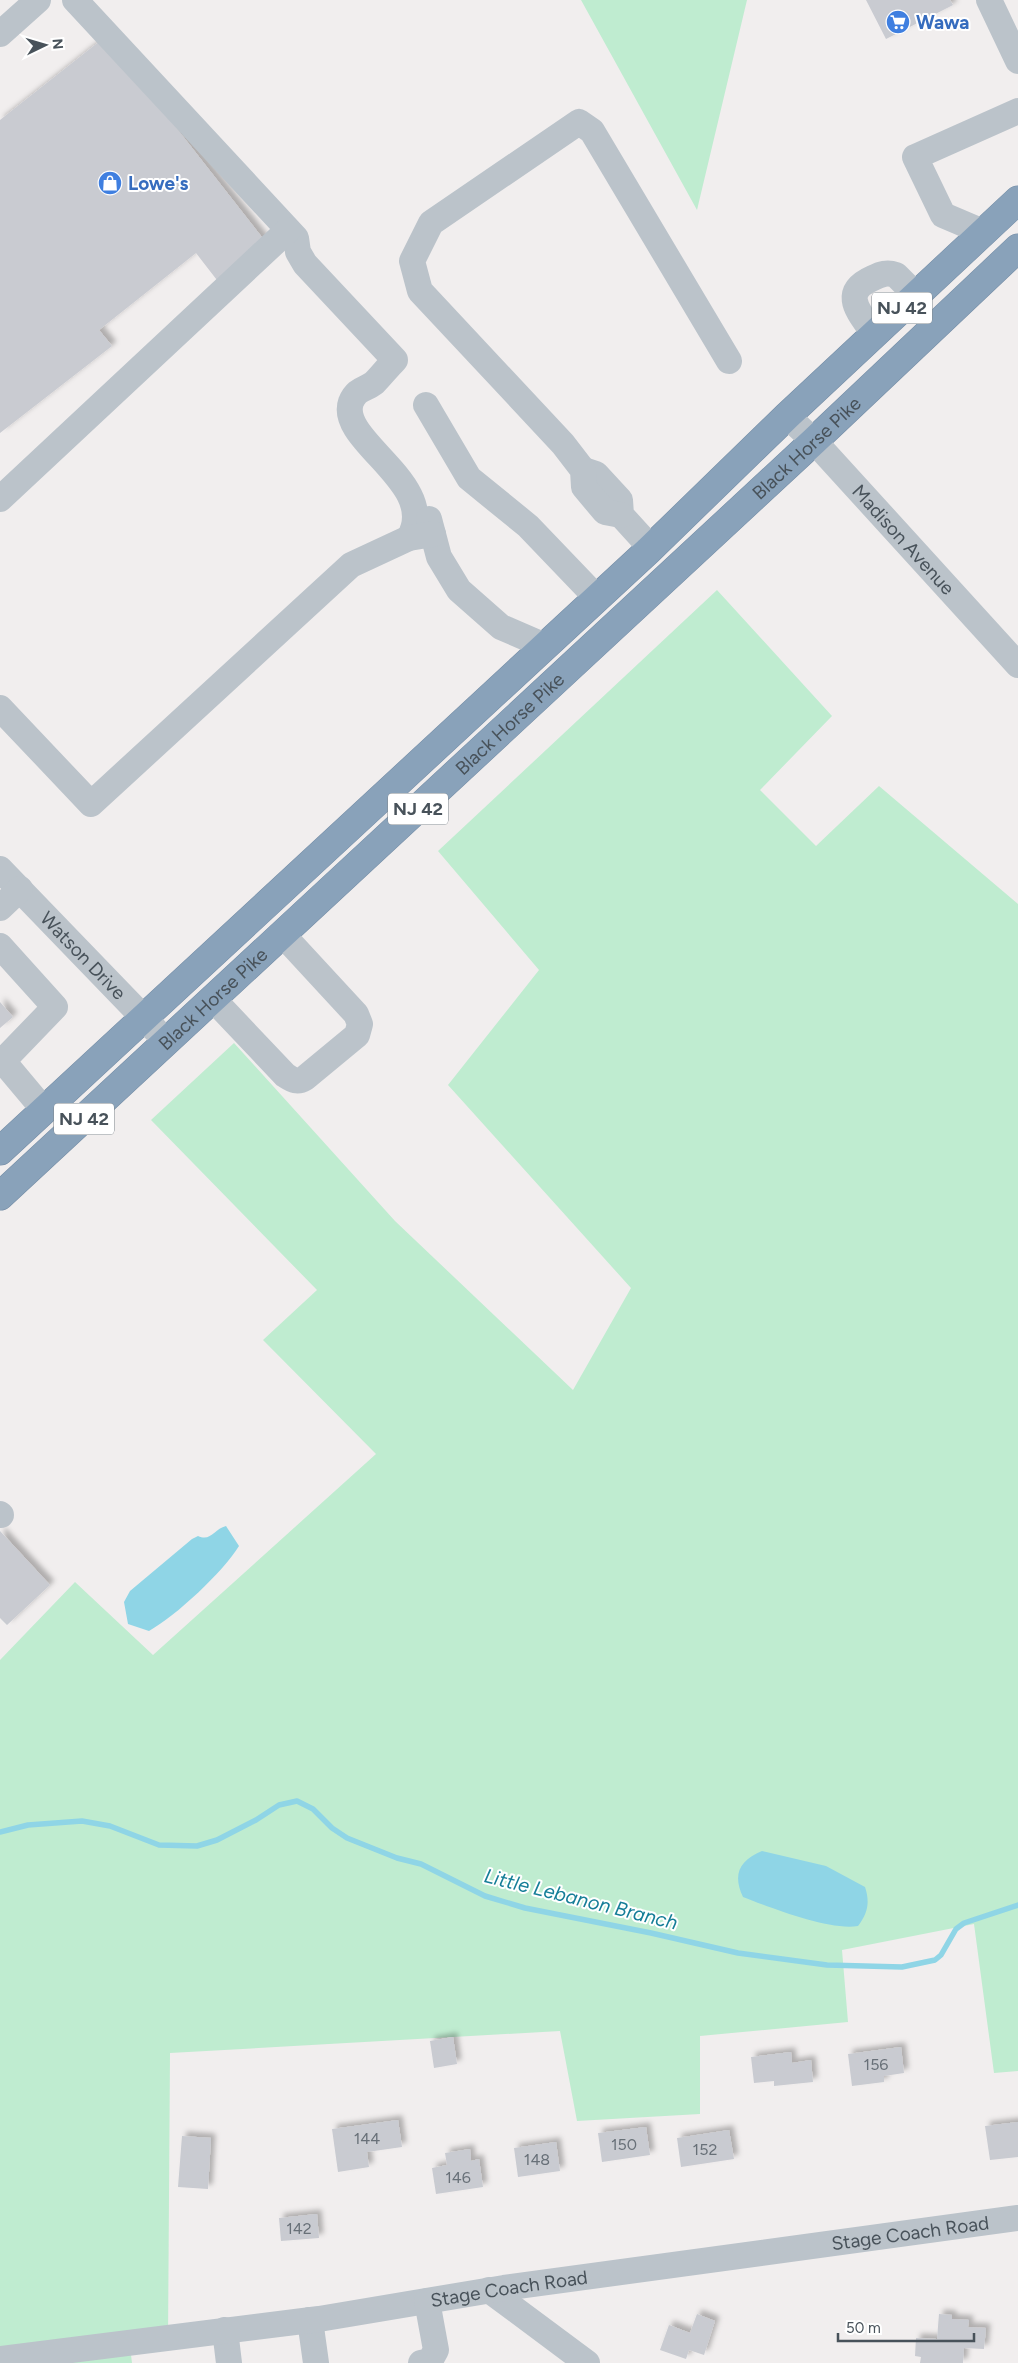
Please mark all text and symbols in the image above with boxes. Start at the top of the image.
supermarket icon: Wawa [885,9,911,35]
place label: Wawa [916,11,969,34]
north arrow [20,20,70,70]
text: N [49,38,66,50]
shop icon: Lowe's [97,170,123,196]
place label: Lowe's [128,172,189,195]
road number: NJ 42 [872,292,932,324]
street label: Black Horse Pike [748,392,866,504]
street label: Madison Avenue [847,480,959,600]
street label: Black Horse Pike [451,668,569,780]
road number: NJ 42 [388,794,448,824]
street label: Watson Drive [35,907,131,1005]
street label: Black Horse Pike [154,943,272,1055]
road number: NJ 42 [54,1104,114,1134]
water label: Little Lebanon Branch [482,1863,680,1935]
house number: 156 [864,2055,888,2074]
house number: 144 [354,2129,380,2148]
house number: 150 [611,2135,637,2154]
house number: 152 [693,2140,717,2159]
house number: 148 [524,2150,550,2169]
house number: 146 [445,2168,471,2187]
street label: Stage Coach Road [830,2211,990,2255]
house number: 142 [286,2219,312,2238]
street label: Stage Coach Road [429,2266,589,2312]
scale bar [838,2310,974,2342]
text: 50 m [846,2319,881,2337]

